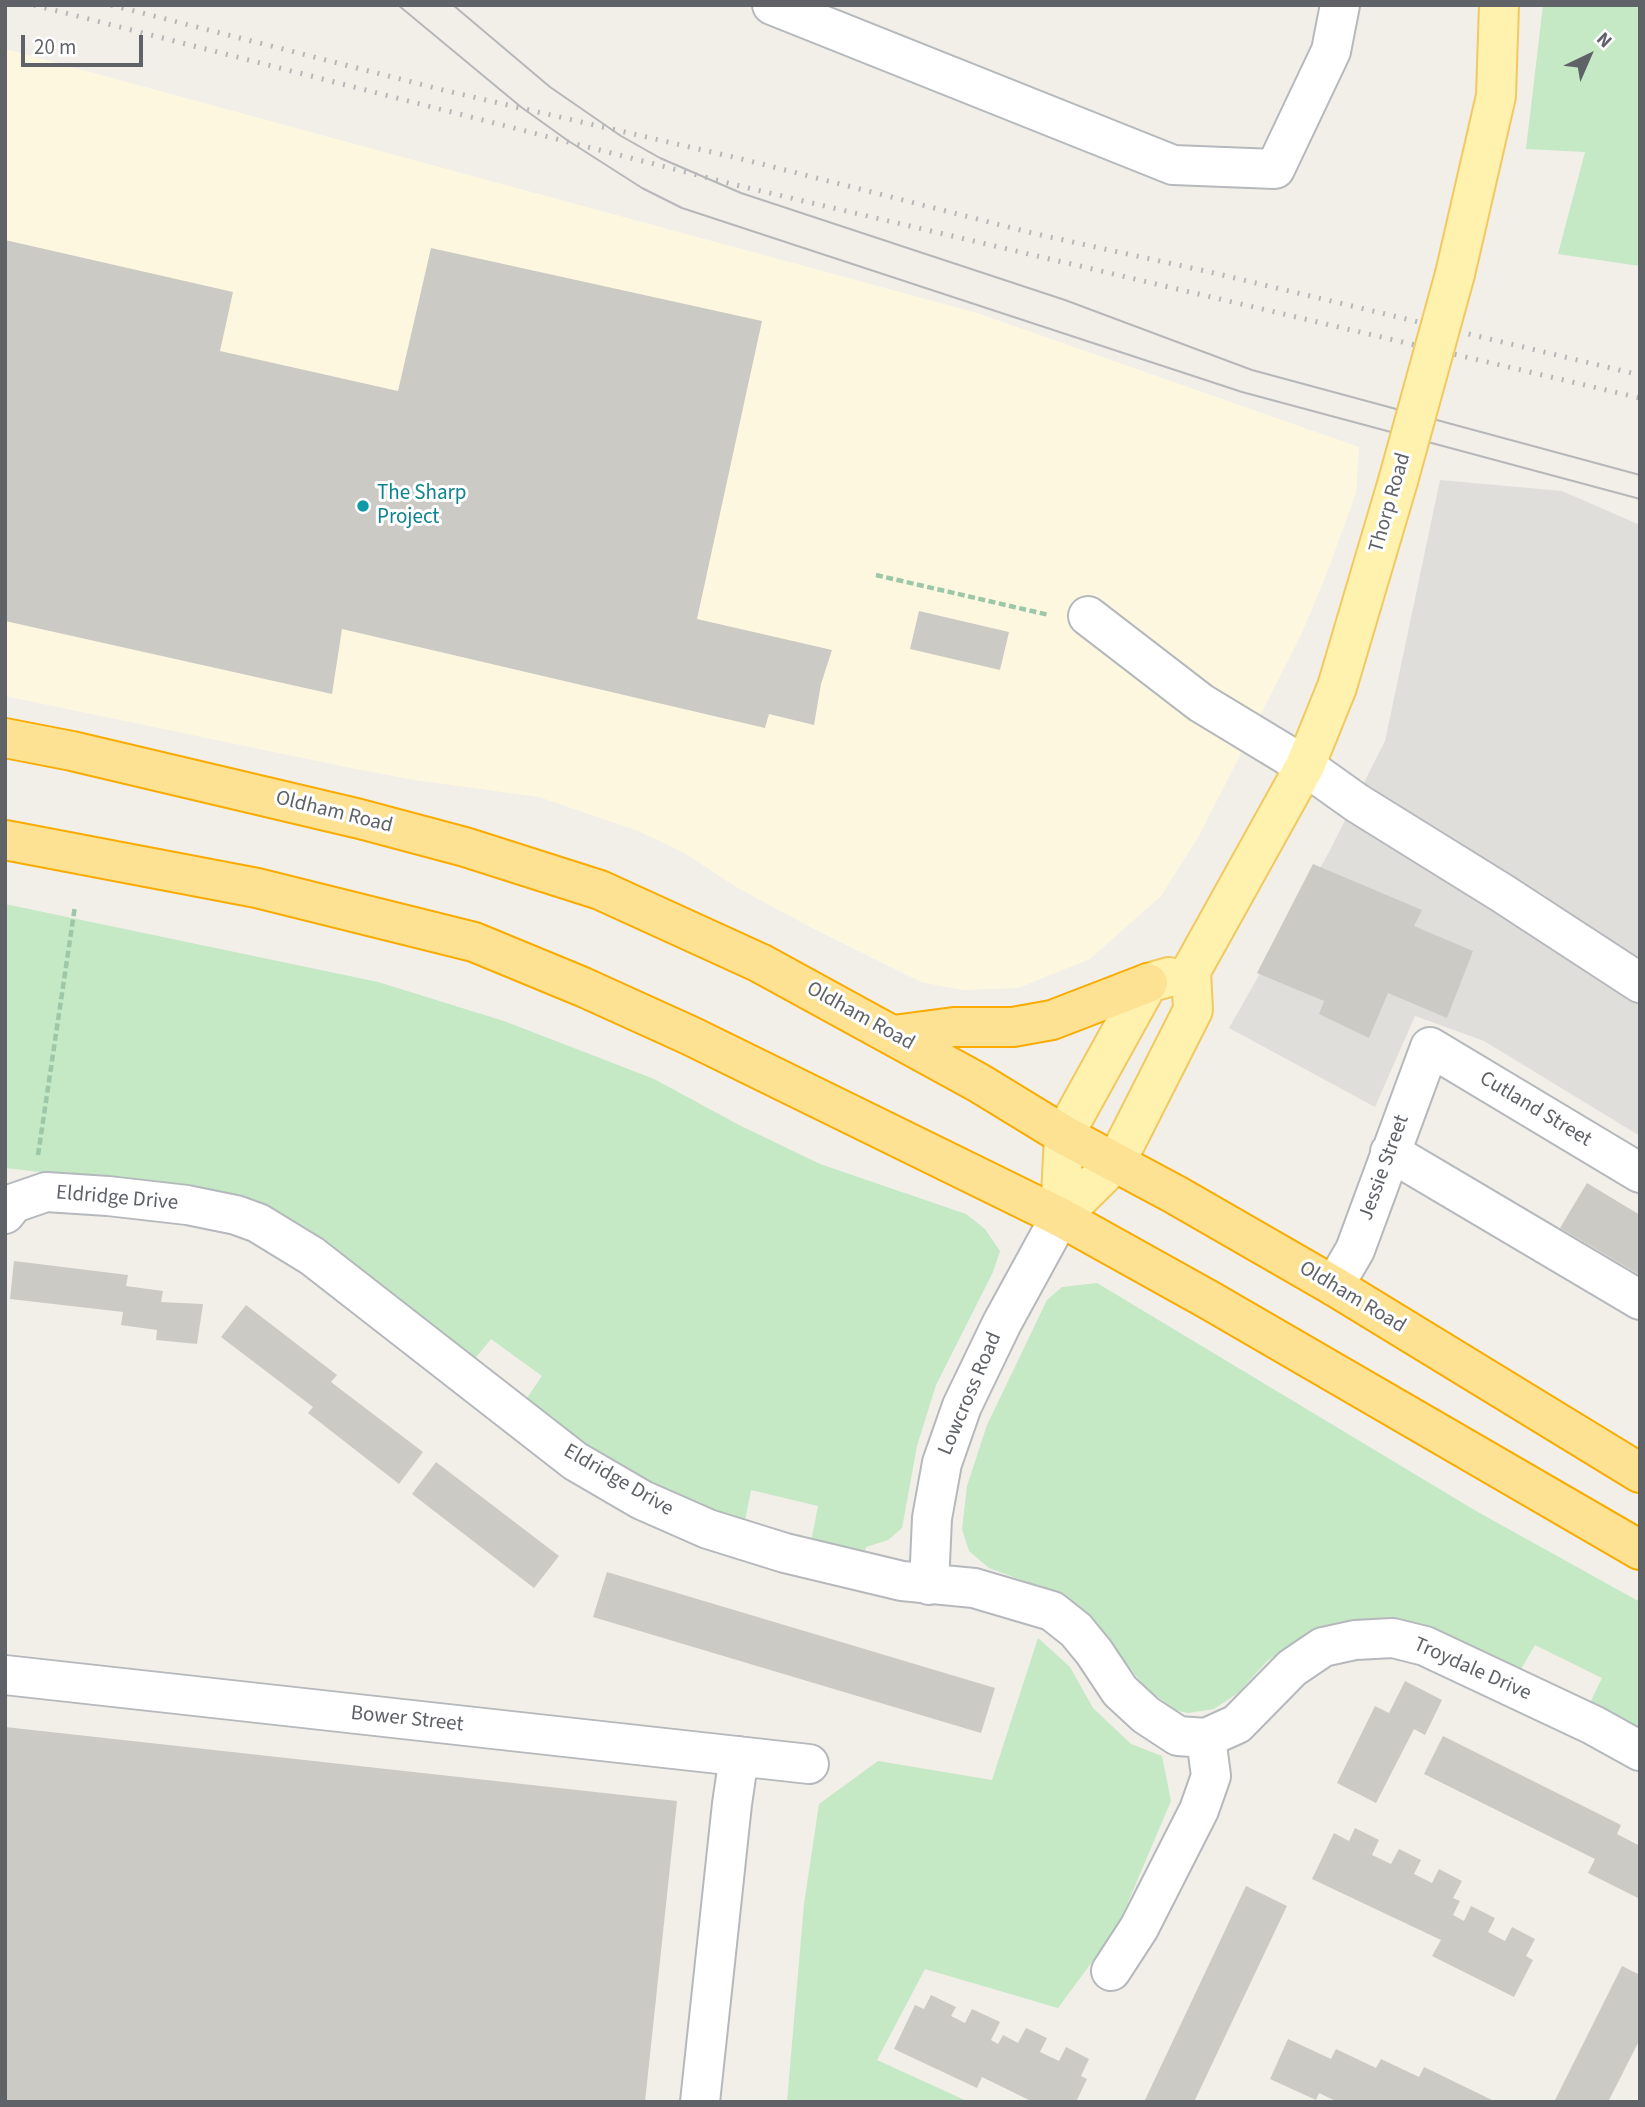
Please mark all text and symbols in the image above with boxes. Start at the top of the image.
scale bar [24,21,147,65]
north arrow [1554,21,1624,91]
text: N [1590,26,1618,55]
text: 20 m [34,32,76,62]
street label: Thorp Road [1365,450,1417,556]
place label: The Sharp Project [377,481,466,531]
marker: The Sharp Project [355,498,371,514]
street label: Oldham Road [273,786,395,840]
street label: Oldham Road [802,977,918,1057]
street label: Cutland Street [1474,1067,1596,1153]
street label: Jessie Street [1354,1112,1416,1224]
street label: Eldridge Drive [55,1181,179,1217]
street label: Oldham Road [1294,1256,1410,1340]
street label: Lowcross Road [934,1329,1008,1459]
street label: Eldridge Drive [559,1439,677,1523]
street label: Troydale Drive [1409,1633,1535,1707]
street label: Bower Street [349,1702,465,1738]

